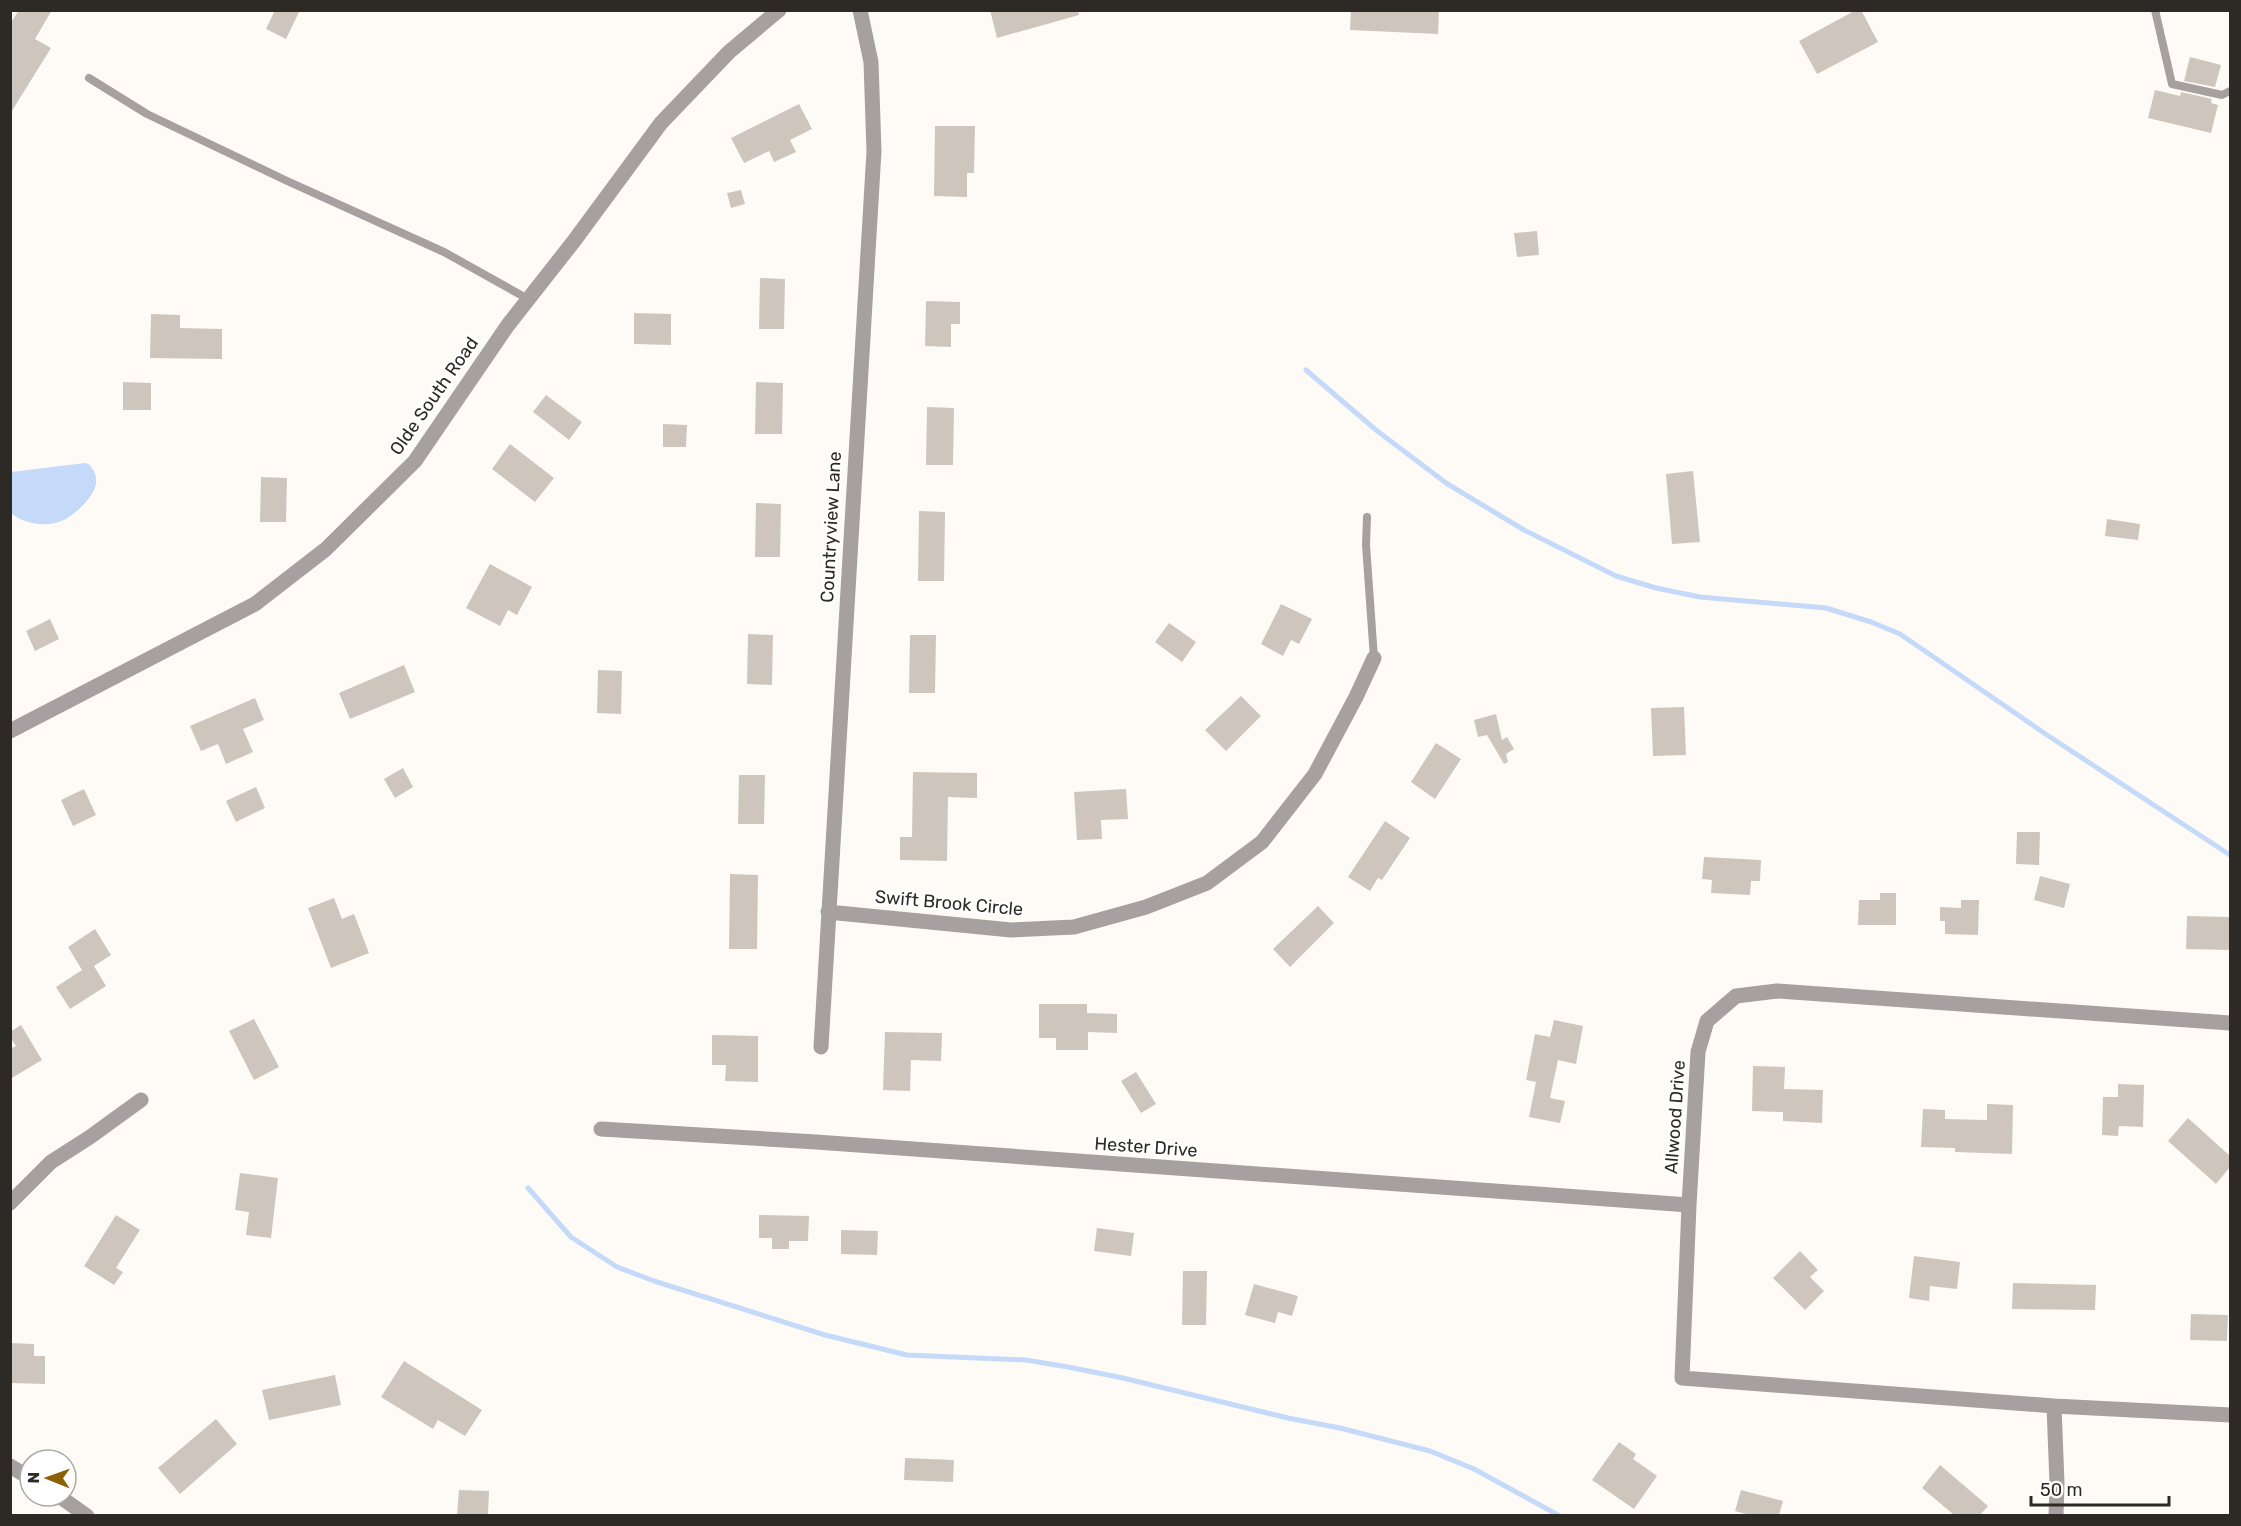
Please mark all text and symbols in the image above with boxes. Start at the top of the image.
street label: Olde South Road [385,333,483,459]
street label: Countryview Lane [816,451,846,603]
street label: Swift Brook Circle [874,886,1024,920]
street label: Allwood Drive [1660,1059,1690,1175]
street label: Hester Drive [1094,1132,1198,1162]
north arrow [18,1448,78,1508]
scale bar [2031,1469,2169,1507]
text: N [24,1472,43,1484]
text: 50 m [2040,1479,2083,1501]

